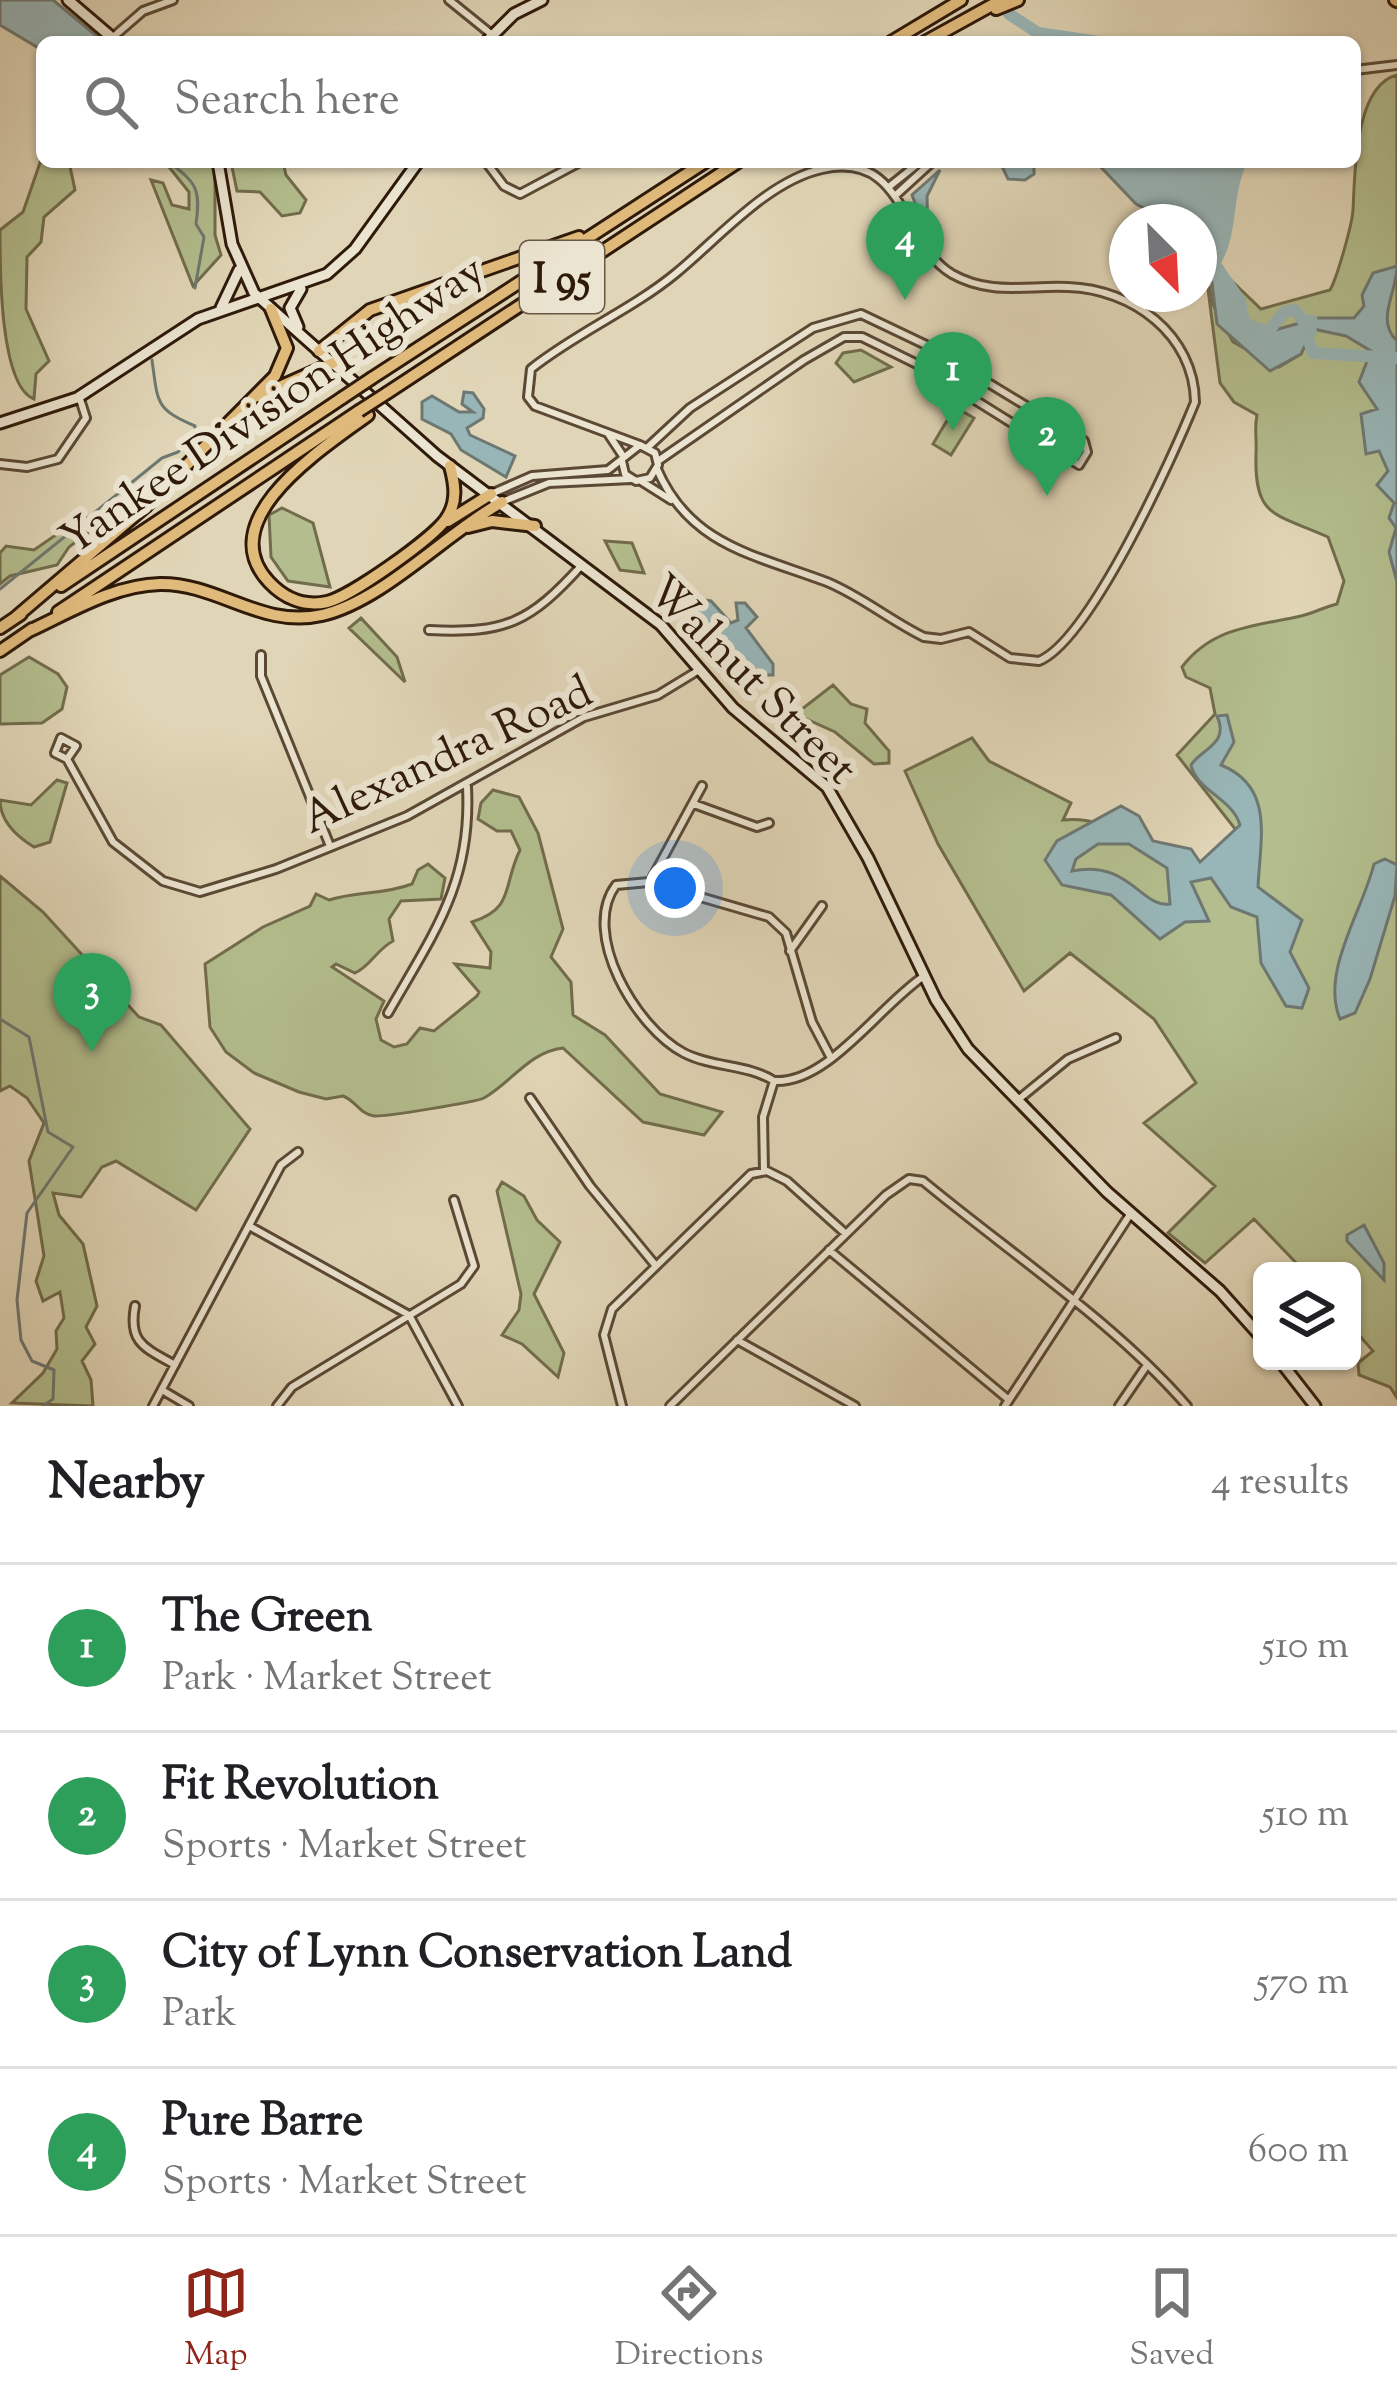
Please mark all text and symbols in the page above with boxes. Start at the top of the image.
search box [36,36,1361,168]
icon: search [78,69,144,135]
text: Search here [174,70,400,135]
pin: 4 [866,201,944,300]
north arrow [1109,204,1217,312]
street label: Yankee Division Highway [49,241,499,574]
road number: I 95 [520,241,604,313]
pin: 1 [914,332,992,431]
pin: 2 [1008,397,1086,496]
street label: Walnut Street [630,562,870,802]
street label: Alexandra Road [292,662,604,854]
your location [645,858,705,918]
pin: 3 [53,953,131,1052]
map controls [1253,1262,1361,1370]
button: layers [1253,1262,1361,1370]
text: Nearby [48,1448,205,1521]
text: 4 results [1211,1456,1349,1512]
text: The Green [162,1587,372,1652]
text: 1 [80,1620,94,1676]
text: 510 m [1262,1620,1349,1676]
text: Park · Market Street [162,1652,492,1708]
text: Fit Revolution [162,1755,439,1820]
text: 2 [78,1788,96,1844]
text: 510 m [1262,1788,1349,1844]
text: Sports · Market Street [162,1820,527,1876]
text: City of Lynn Conservation Land [162,1923,792,1988]
text: 3 [79,1956,95,2012]
text: 570 m [1256,1956,1349,2012]
text: Park [162,1988,237,2044]
text: Pure Barre [162,2091,363,2156]
text: 4 [77,2124,97,2180]
text: 600 m [1248,2124,1349,2180]
text: Sports · Market Street [162,2156,527,2212]
tab: Map [183,2260,249,2380]
tab: Directions [615,2260,764,2380]
tab: Saved [1129,2260,1214,2380]

